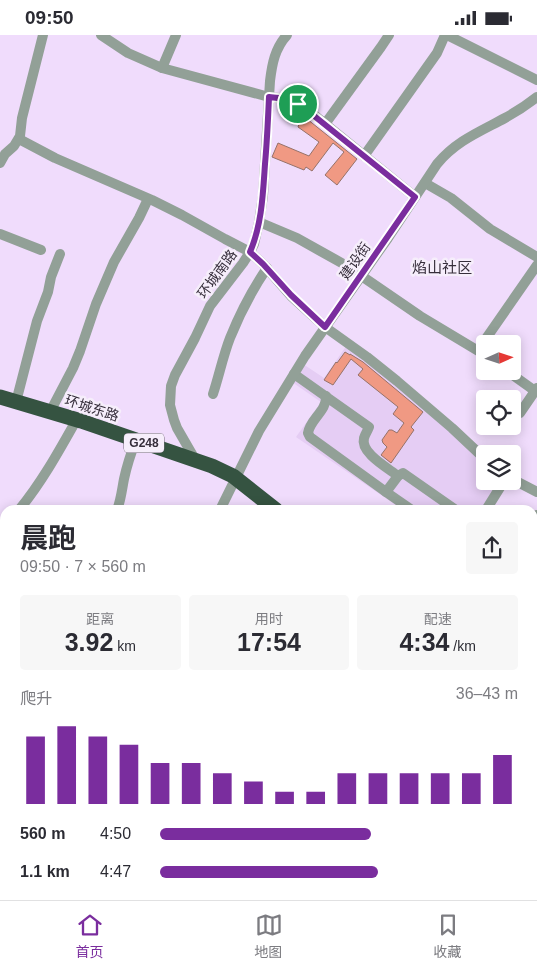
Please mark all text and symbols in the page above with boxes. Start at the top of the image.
text: 09:50 [25,7,74,28]
pin [277,83,319,125]
icon: arrive [284,90,312,118]
street label: 建设街 [336,239,374,283]
street label: 环城南路 [194,247,240,301]
district label: 焰山社区 [412,259,472,276]
north arrow [476,335,521,380]
map controls [476,335,521,490]
button: locate [476,390,521,435]
street label: 环城东路 [63,392,121,424]
road number: G248 [124,433,164,453]
button: layers [476,445,521,490]
button: share [466,522,518,574]
text: 晨跑 [20,523,76,554]
text: 09:50 · 7 × 560 m [20,558,146,575]
text: 距离 [86,611,114,627]
text: 用时 [255,611,283,627]
text: 配速 [424,611,452,627]
text: 3.92 [65,628,113,656]
text: 17:54 [237,628,301,656]
text: 4:34 [399,628,449,656]
text: km [113,638,136,654]
text: /km [449,638,476,654]
text: 36–43 m [456,685,518,702]
text: 爬升 [20,690,52,707]
text: 560 m [20,825,65,842]
text: 4:50 [100,825,131,842]
text: 1.1 km [20,863,70,880]
text: 4:47 [100,863,131,880]
tab: 首页 [76,911,104,961]
tab: 地图 [255,911,283,961]
tab: 收藏 [434,911,462,961]

